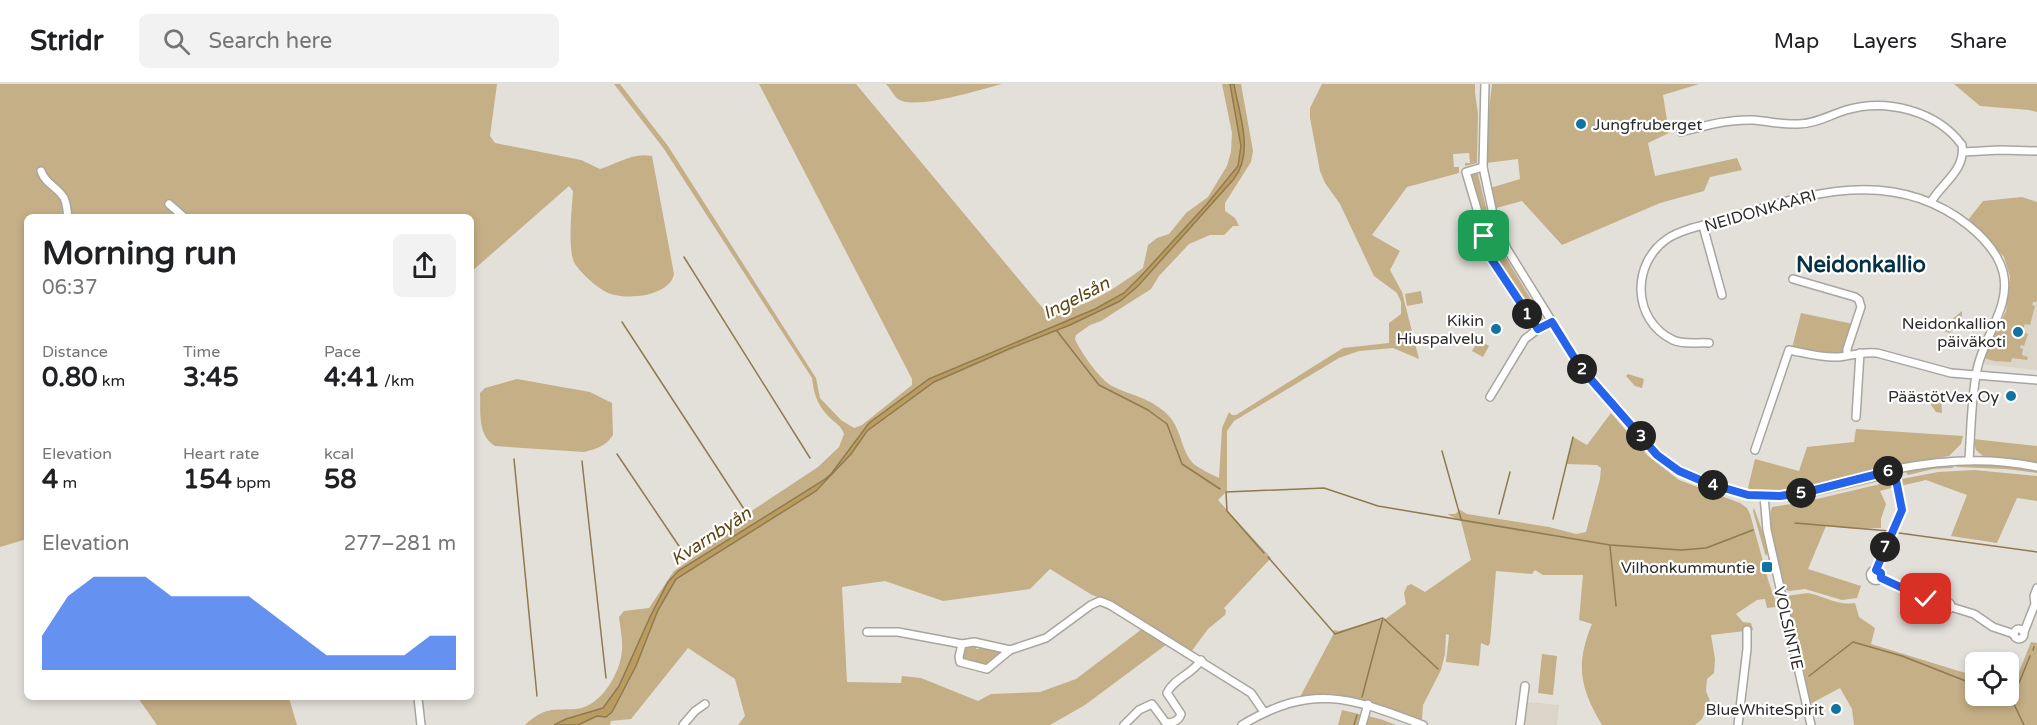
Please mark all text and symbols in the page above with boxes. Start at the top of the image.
search box [139,14,559,68]
text: Stridr [30,24,103,58]
icon: search [160,25,193,58]
text: Search here [208,28,332,54]
text: Map [1774,29,1819,54]
text: Layers [1852,29,1917,54]
text: Share [1950,29,2007,54]
place label: Jungfruberget [1593,115,1702,135]
marker: Jungfruberget [1574,117,1588,131]
street label: NEIDONKAARI [1702,185,1818,236]
pin [1458,210,1509,261]
icon: arrive [1467,219,1500,252]
text: Morning run [42,234,237,273]
button: share [393,234,456,297]
district label: Neidonkallio [1796,252,1926,278]
water label: Ingelsån [1039,271,1114,324]
text: 06:37 [42,276,97,300]
pin: 1 [1512,299,1542,329]
text: 1 [1522,304,1532,324]
place label: Kikin Hiuspalvelu [1396,311,1484,349]
place label: Neidonkallion päiväkoti [1902,314,2006,352]
marker: Kikin Hiuspalvelu [1489,322,1503,336]
marker: Neidonkallion päiväkoti [2011,325,2025,339]
text: Distance [42,342,108,362]
text: Time [183,342,220,362]
text: Pace [324,342,361,362]
pin: 2 [1567,354,1597,384]
text: 2 [1577,359,1587,379]
text: 0.80 [42,362,98,393]
text: 3:45 [183,362,239,393]
text: 4:41 [324,362,380,393]
text: km [98,371,125,391]
text: /km [380,371,414,391]
place label: PäästötVex Oy [1888,387,1999,407]
marker: PäästötVex Oy [2004,389,2018,403]
pin: 3 [1626,421,1656,451]
text: 3 [1636,426,1646,446]
text: Elevation [42,444,112,464]
text: Heart rate [183,444,259,464]
text: kcal [324,444,354,464]
pin: 6 [1873,456,1903,486]
text: 6 [1883,461,1893,481]
text: 4 [42,464,58,495]
text: 154 [183,464,232,495]
text: 58 [324,464,357,495]
pin: 4 [1698,470,1728,500]
text: m [58,473,77,493]
text: bpm [232,473,271,493]
text: 4 [1708,475,1718,495]
pin: 5 [1786,478,1816,508]
text: 5 [1796,483,1806,503]
water label: Kvarnbyån [667,501,756,570]
text: Elevation [42,532,129,556]
text: 277–281 m [344,532,456,556]
pin: 7 [1870,532,1900,562]
text: 7 [1880,537,1890,557]
place label: Vilhonkummuntie [1621,558,1755,578]
marker: Vilhonkummuntie [1760,560,1774,574]
pin [1900,573,1951,624]
icon: check [1909,582,1942,615]
street label: VOLSINTIE [1769,585,1807,672]
map controls [1965,652,2019,706]
button: locate [1965,652,2019,706]
place label: BlueWhiteSpirit [1705,700,1824,720]
marker: BlueWhiteSpirit [1829,702,1843,716]

